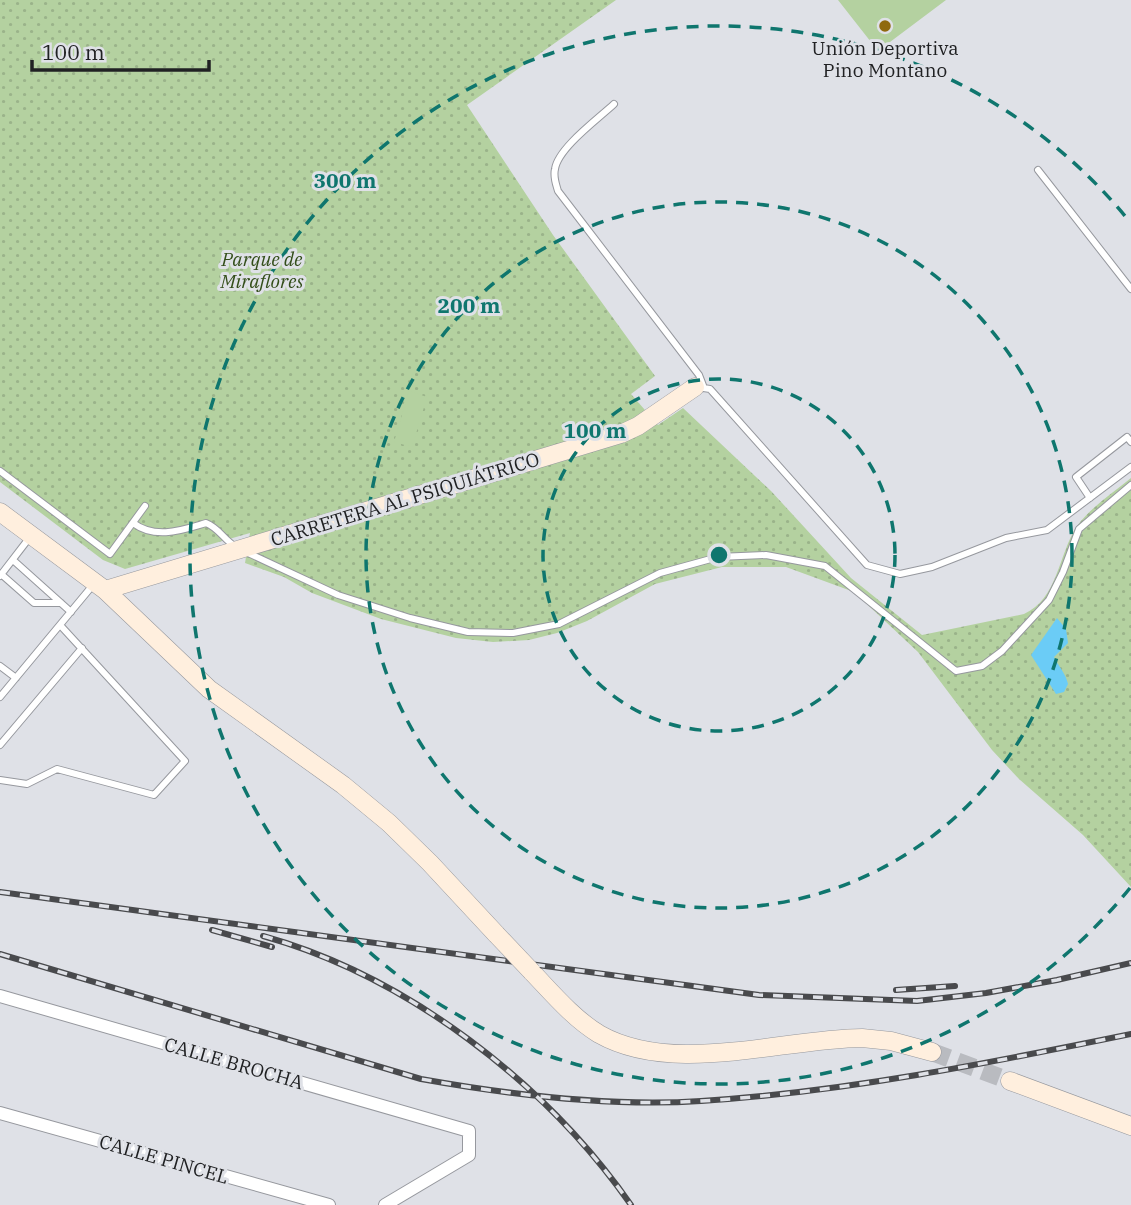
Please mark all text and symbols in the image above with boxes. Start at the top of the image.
marker: Unión Deportiva Pino Montano [877,18,893,34]
scale bar [32,28,208,72]
place label: Unión Deportiva Pino Montano [811,36,959,82]
text: 100 m [42,38,105,66]
text: 300 m [313,166,377,194]
park label: Parque de Miraflores [219,247,304,293]
text: 200 m [437,291,501,319]
text: 100 m [563,416,627,444]
street label: CARRETERA AL PSIQUIÁTRICO [268,447,542,551]
centre of rings [707,543,731,567]
street label: CALLE BROCHA [162,1032,306,1094]
street label: CALLE PINCEL [97,1129,231,1189]

